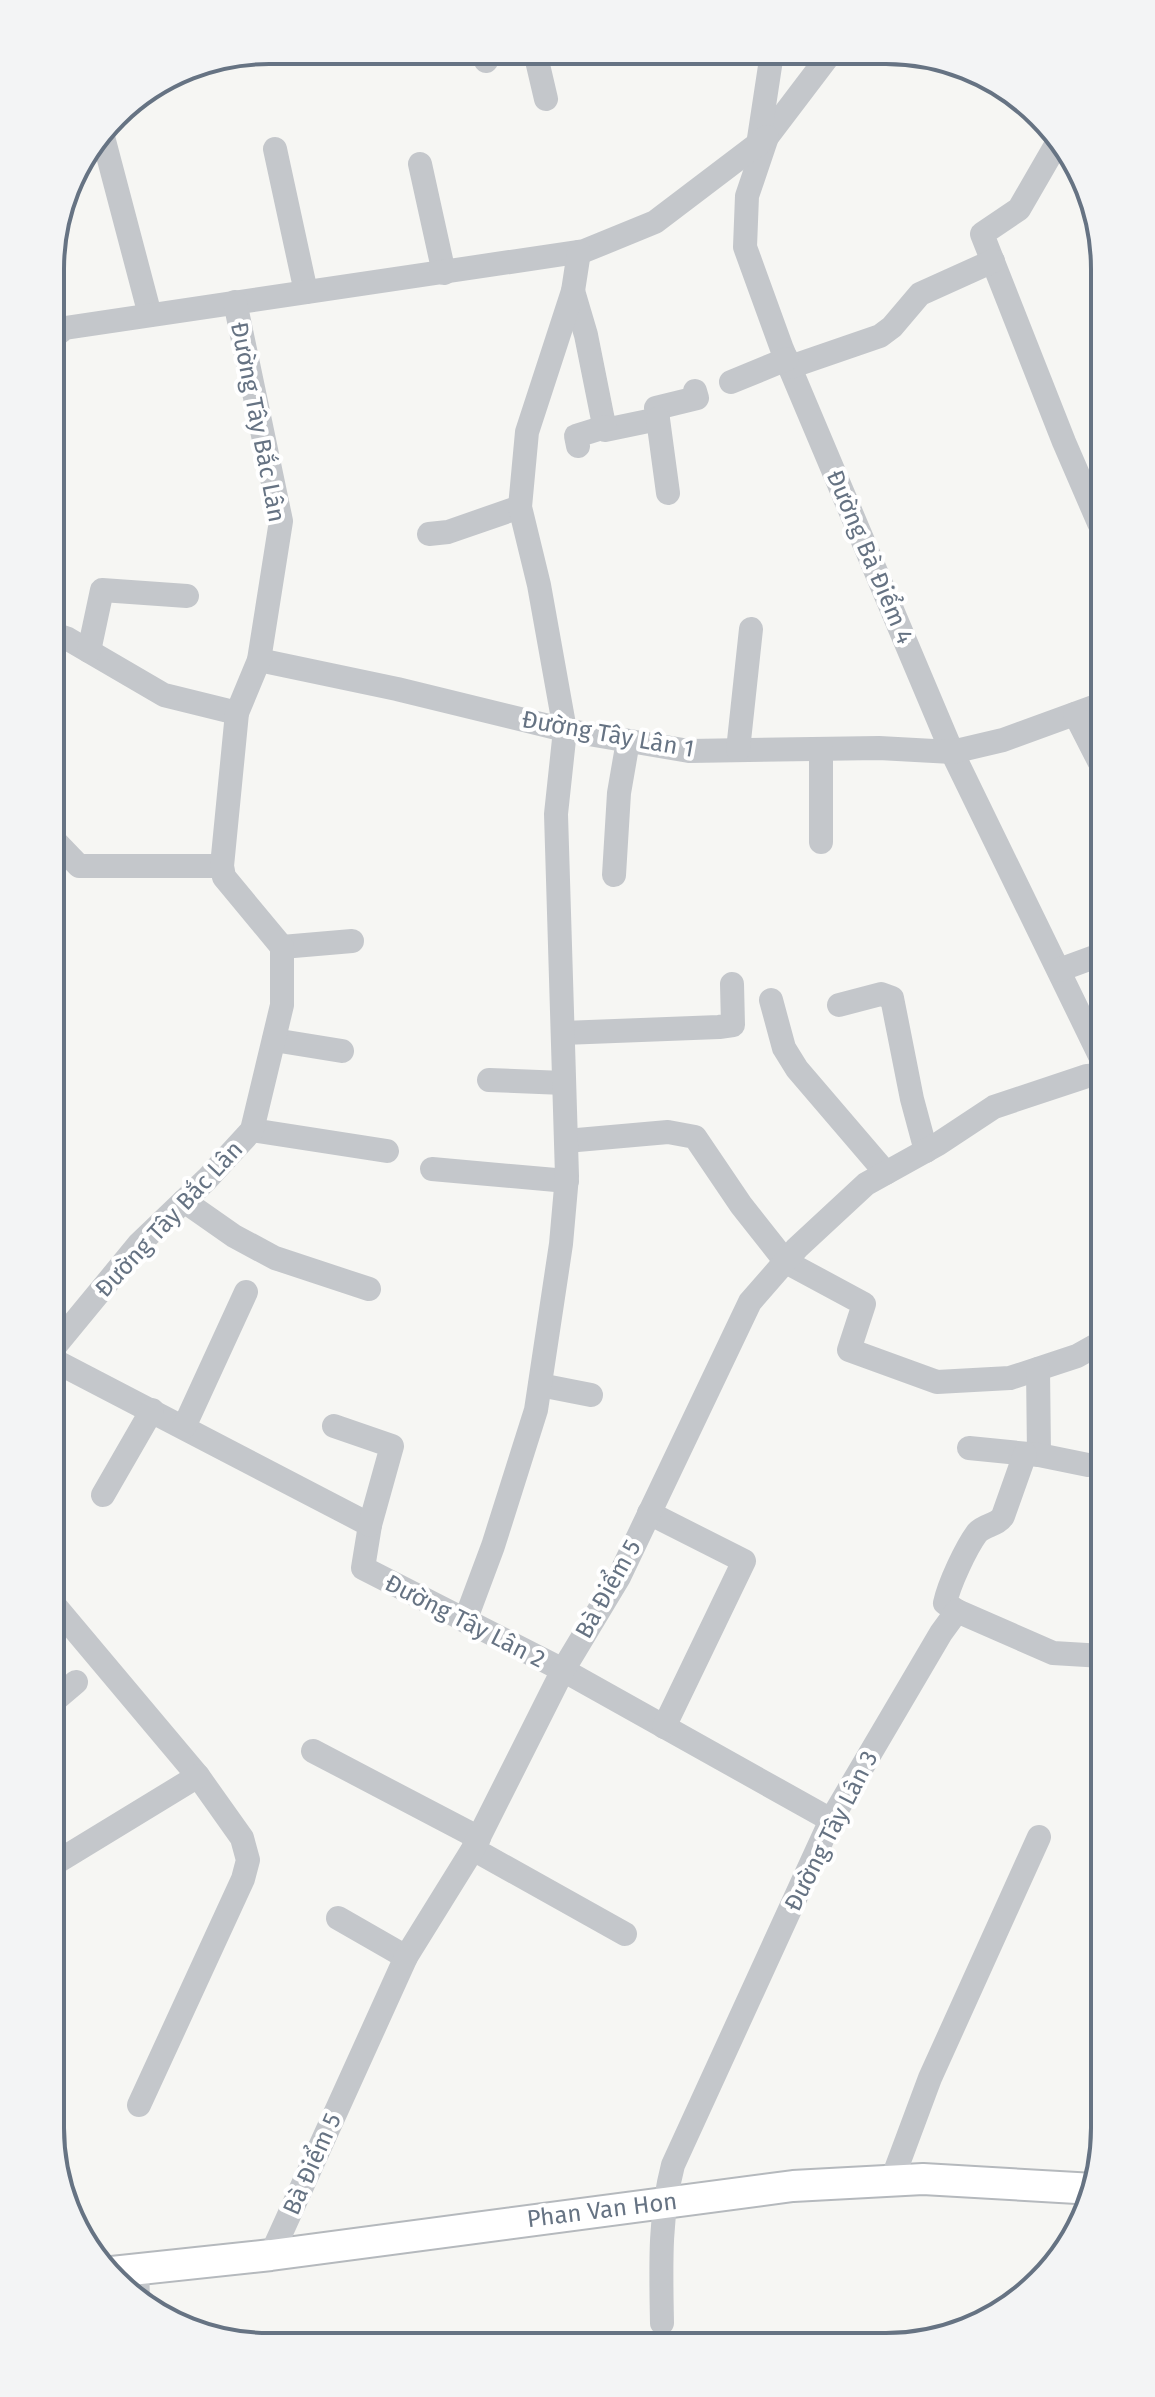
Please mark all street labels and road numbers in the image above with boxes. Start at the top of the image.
street label: Đường Tây Bắc Lân [225,319,292,524]
street label: Đường Bà Điểm 4 [821,465,920,648]
street label: Đường Tây Lân 1 [520,705,696,763]
street label: Đường Tây Bắc Lân [89,1134,249,1303]
street label: Bà Điểm 5 [569,1534,647,1643]
street label: Đường Tây Lân 2 [380,1569,550,1673]
street label: Đường Tây Lân 3 [779,1746,883,1916]
street label: Bà Điểm 5 [276,2108,347,2219]
street label: Phan Van Hon [525,2187,679,2233]

